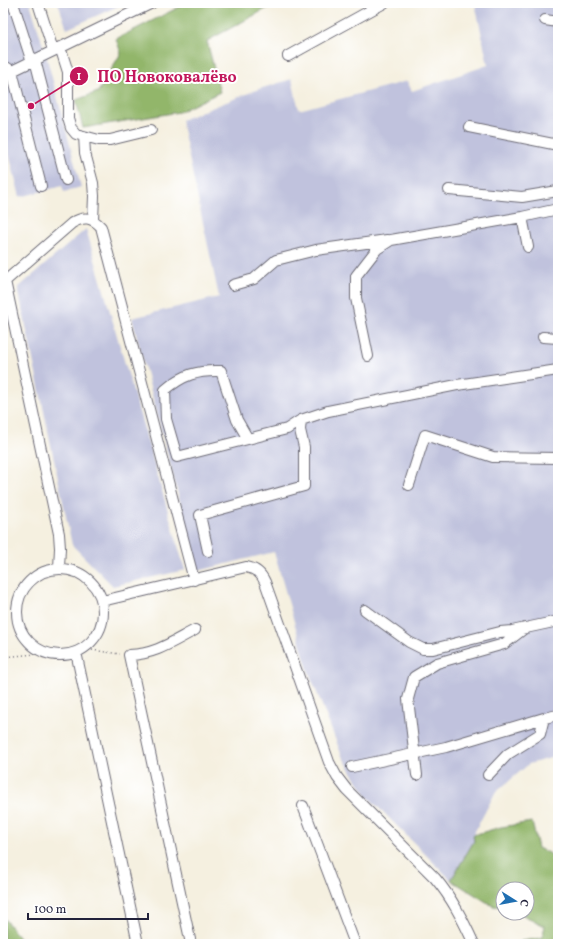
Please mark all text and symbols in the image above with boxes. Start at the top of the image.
callout: ПО Новоковалёво [69,62,244,90]
text: ПО Новоковалёво [97,67,237,89]
text: 1 [77,69,82,85]
north arrow [495,881,535,921]
scale bar [28,895,148,921]
text: С [515,898,531,908]
text: 100 m [34,902,67,918]

